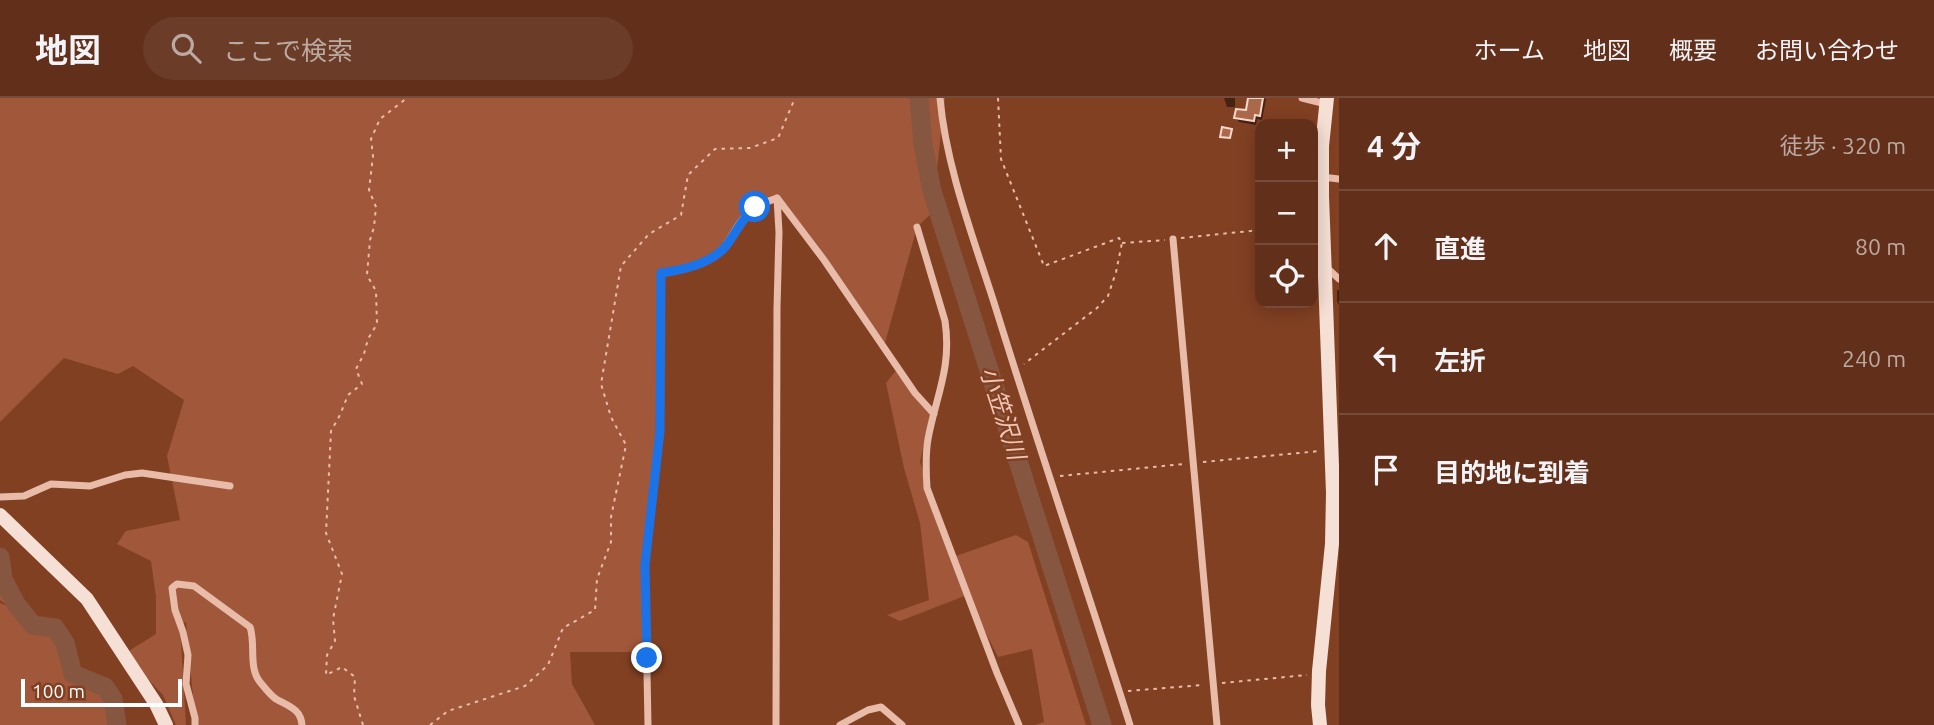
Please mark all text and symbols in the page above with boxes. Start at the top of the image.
search box [143,17,633,80]
icon: search [167,29,205,67]
text: 地図 [35,31,101,68]
text: ここで検索 [223,36,353,65]
text: ホーム [1474,37,1545,64]
text: 地図 [1583,37,1631,64]
text: 概要 [1669,37,1717,64]
text: お問い合わせ [1755,37,1899,64]
map controls [1255,119,1318,308]
button: + [1255,119,1318,182]
text: 4 分 [1367,129,1421,163]
text: 徒歩 · 320 m [1780,133,1906,158]
button: − [1255,182,1318,245]
route start [739,191,770,222]
icon: ahead [1367,227,1405,265]
text: 直進 [1434,234,1486,263]
text: 80 m [1855,234,1906,259]
button: locate [1255,245,1318,308]
icon: left [1367,339,1405,377]
text: 左折 [1434,346,1486,375]
text: 240 m [1842,346,1906,371]
water label: 小笠沢川 [975,363,1032,466]
icon: arrive [1367,451,1405,489]
text: 目的地に到着 [1434,458,1590,487]
route end [631,642,662,673]
scale bar [21,676,182,708]
text: 100 m [32,680,85,702]

